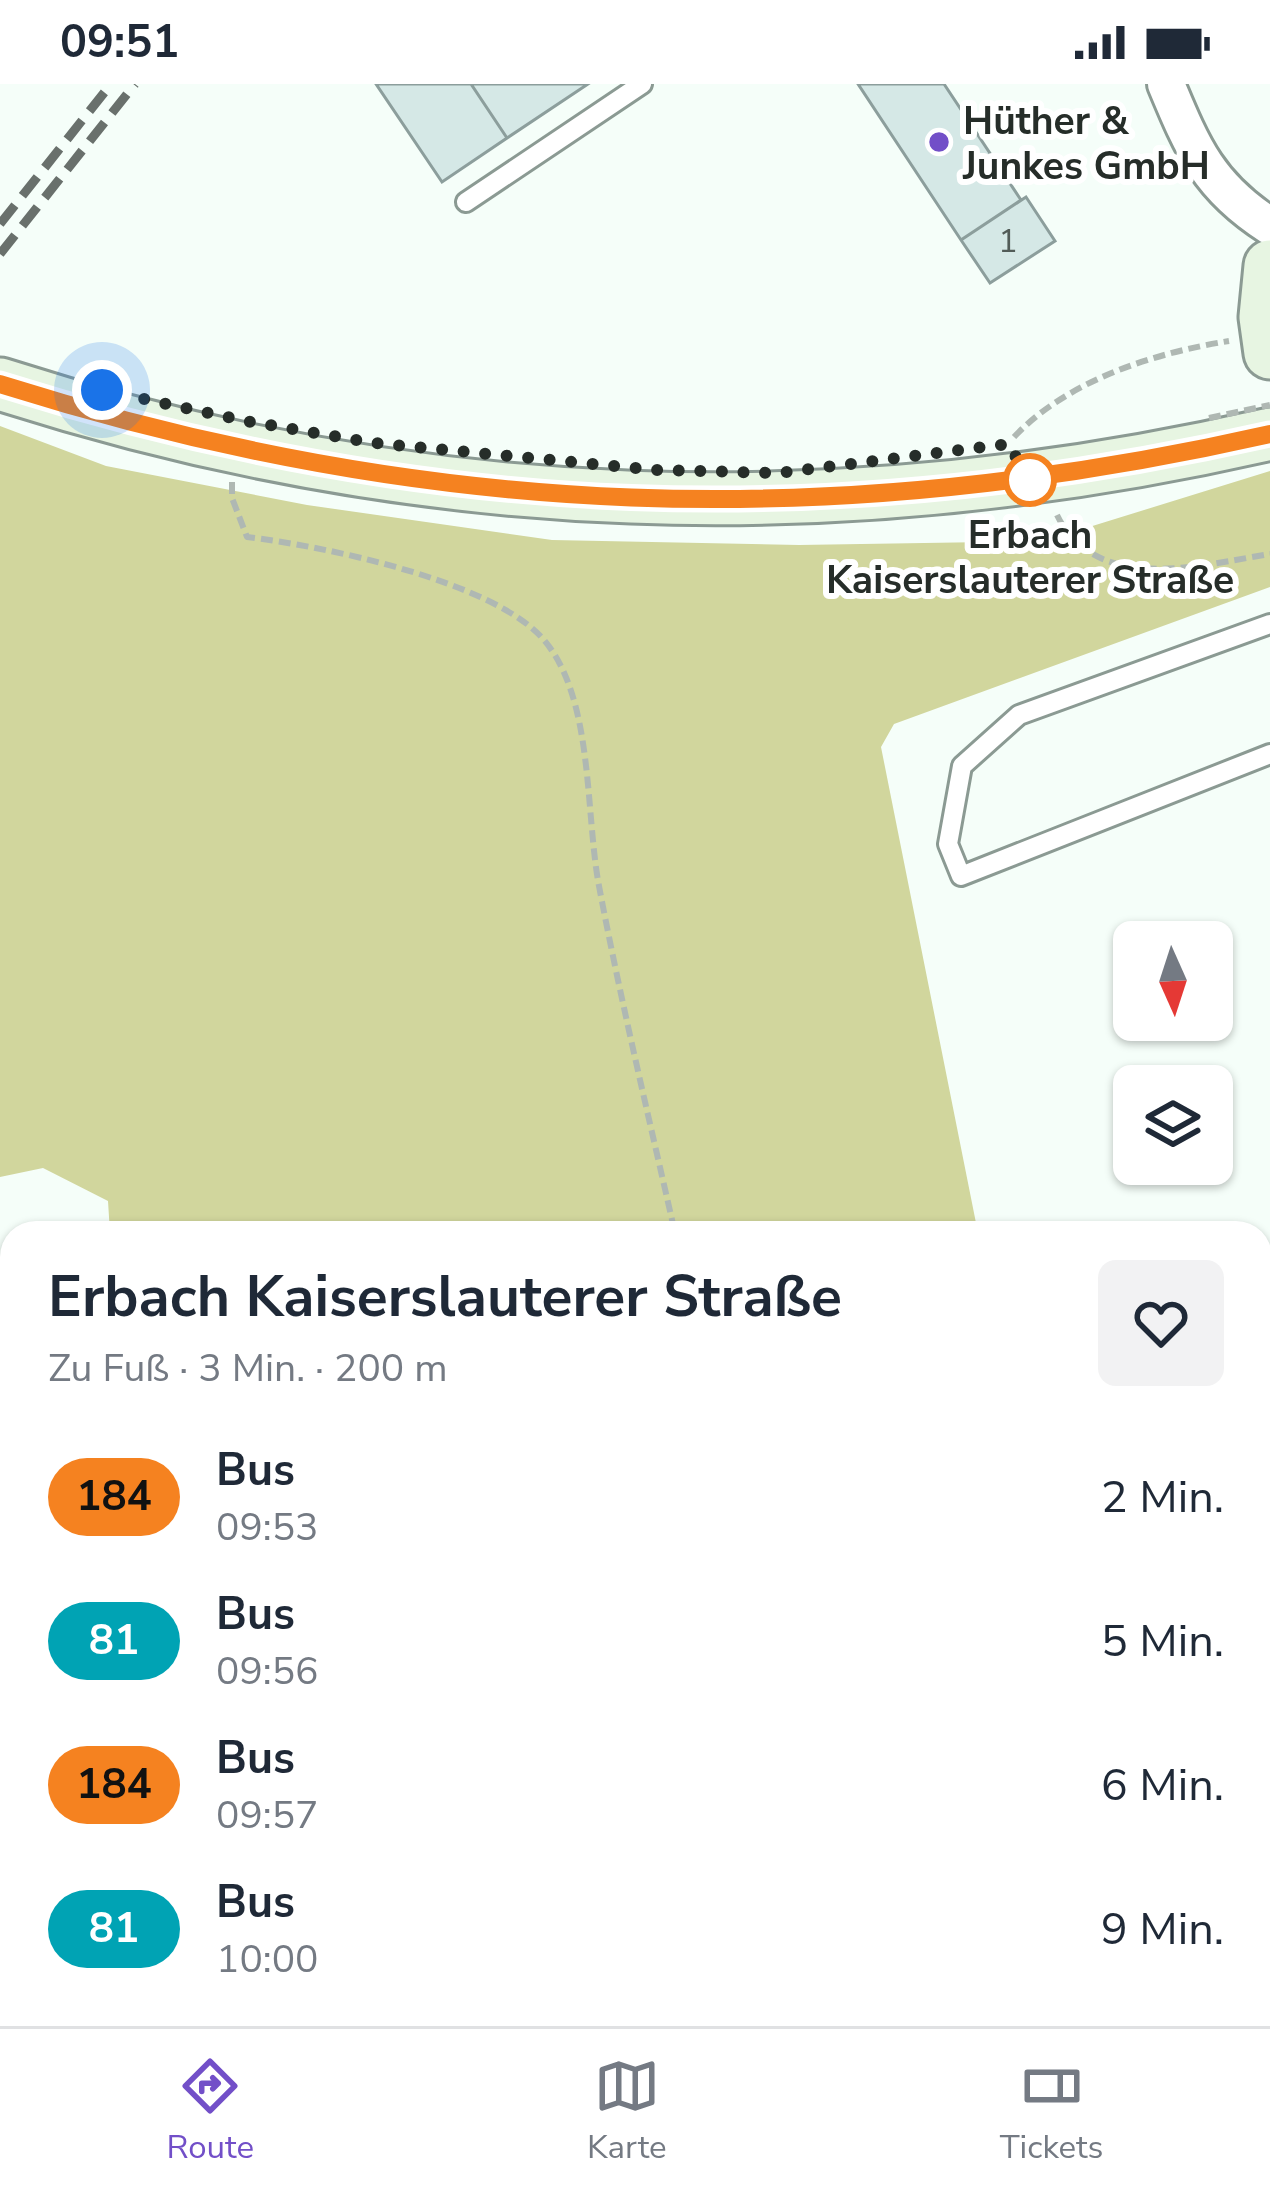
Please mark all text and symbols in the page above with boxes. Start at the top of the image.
text: 09:51 [60,12,179,73]
place label: Hüther & Junkes GmbH [962,95,1210,193]
marker: Hüther & Junkes GmbH [926,129,952,155]
house number: 1 [998,219,1018,264]
your location [72,360,132,420]
marker: Erbach Kaiserslauterer Straße [1005,455,1055,505]
place label: Erbach Kaiserslauterer Straße [826,509,1234,607]
north arrow [1113,921,1233,1041]
map controls [1113,921,1233,1185]
button: layers [1113,1065,1233,1185]
text: Erbach Kaiserslauterer Straße [48,1258,842,1336]
button: heart [1098,1260,1224,1386]
text: Zu Fuß · 3 Min. · 200 m [48,1342,448,1395]
text: Bus [216,1440,295,1501]
text: 2 Min. [1101,1467,1224,1528]
text: 184 [76,1468,152,1525]
text: 09:53 [216,1501,319,1554]
text: Bus [216,1584,295,1645]
text: 5 Min. [1101,1611,1224,1672]
text: 81 [89,1612,139,1669]
text: 09:56 [216,1645,319,1698]
text: Bus [216,1728,295,1789]
text: 6 Min. [1101,1755,1224,1816]
text: 184 [76,1756,152,1813]
text: 09:57 [216,1789,319,1842]
text: Bus [216,1872,295,1933]
text: 9 Min. [1101,1899,1224,1960]
text: 81 [89,1900,139,1957]
text: 10:00 [216,1933,319,1986]
tab: Route [166,2053,254,2170]
tab: Karte [587,2053,667,2170]
tab: Tickets [1000,2053,1104,2170]

